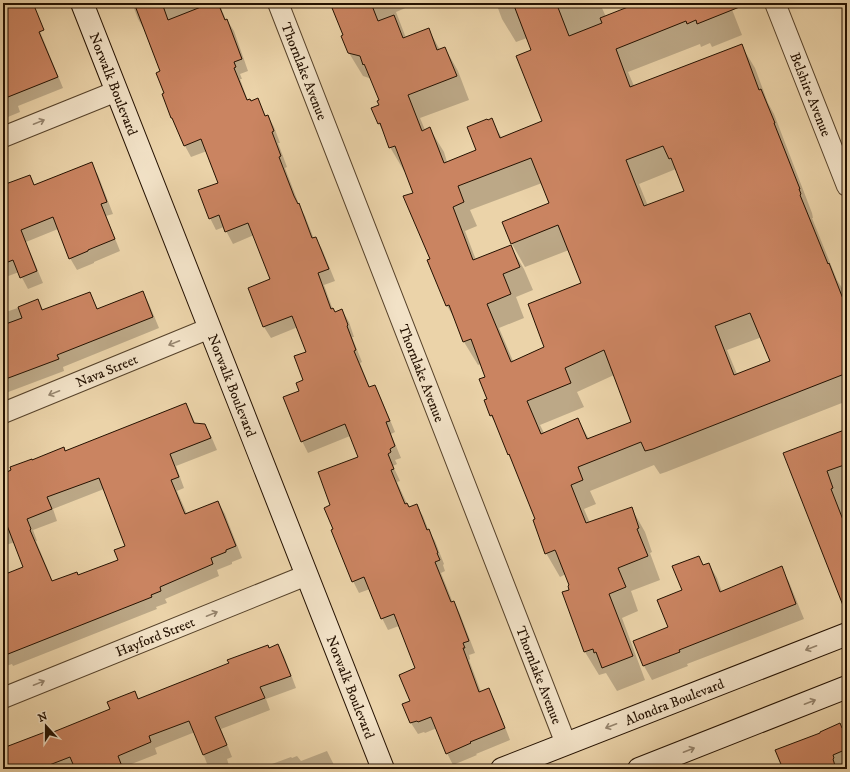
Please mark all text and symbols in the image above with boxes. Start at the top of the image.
street label: Thornlake Avenue [276,20,331,123]
street label: Norwalk Boulevard [85,30,141,138]
street label: Belshire Avenue [785,50,835,139]
one-way arrow [33,118,45,125]
street label: Thornlake Avenue [394,322,448,425]
street label: Norwalk Boulevard [203,332,260,440]
one-way arrow [168,340,180,348]
street label: Nava Street [73,350,141,392]
one-way arrow [48,389,60,397]
one-way arrow [205,609,217,617]
street label: Hayford Street [113,613,198,661]
street label: Thornlake Avenue [511,624,565,727]
street label: Norwalk Boulevard [322,633,378,742]
one-way arrow [805,645,817,653]
street label: Alondra Boulevard [622,675,727,730]
one-way arrow [33,679,45,687]
one-way arrow [803,698,815,706]
north arrow [26,706,66,746]
text: N [36,709,49,726]
one-way arrow [606,723,618,731]
one-way arrow [682,745,694,753]

